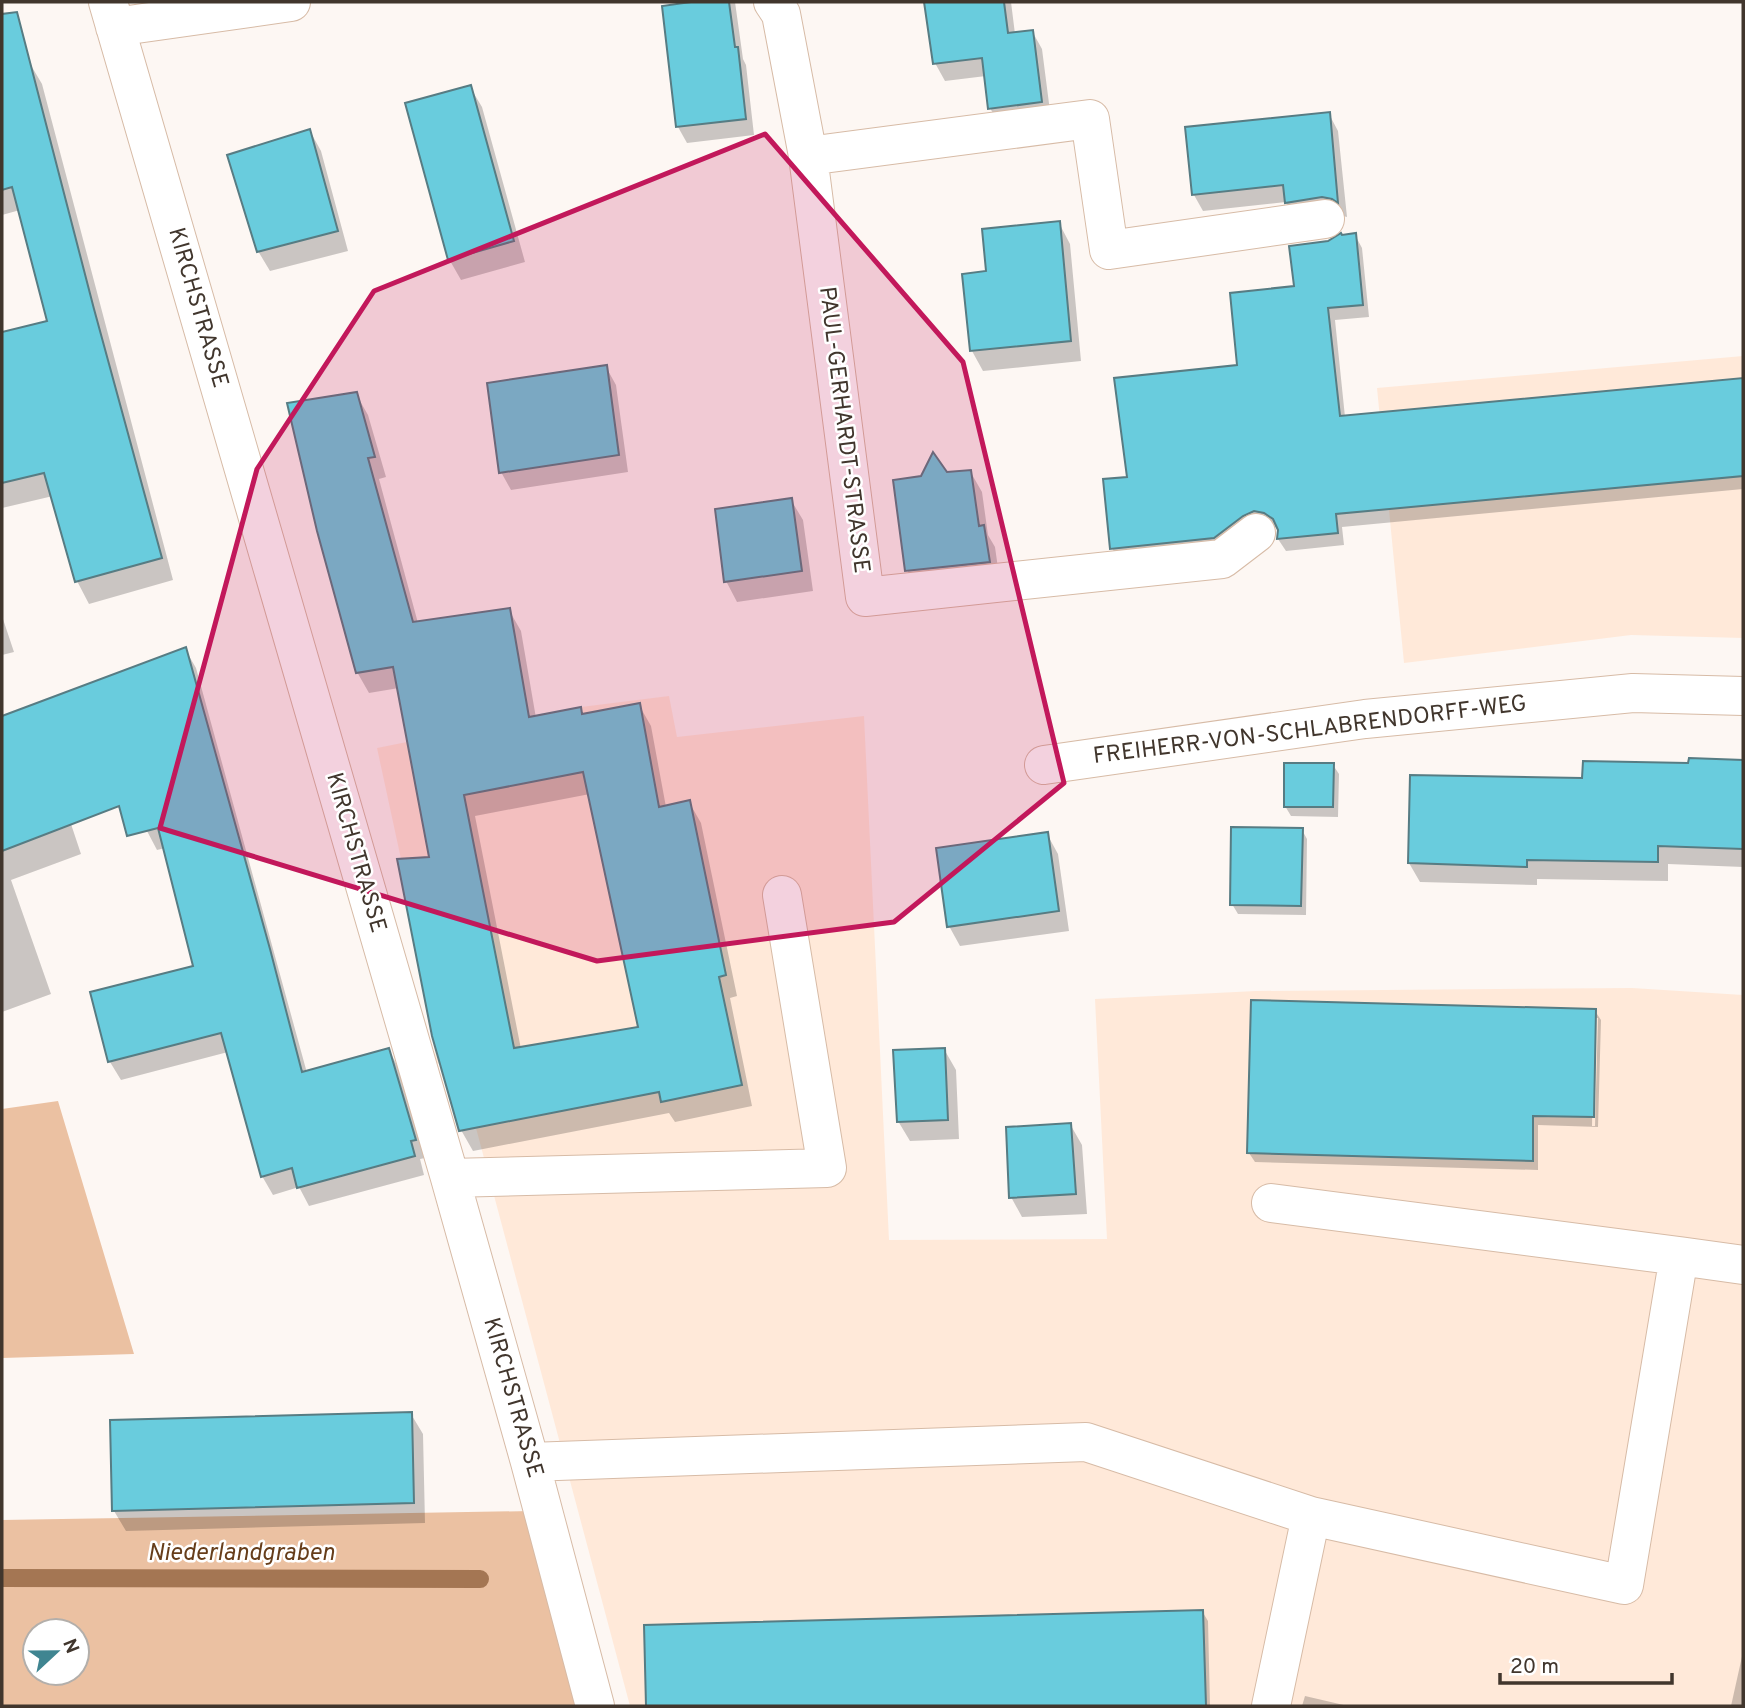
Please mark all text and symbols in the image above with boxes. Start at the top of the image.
street label: KIRCHSTRASSE [160,225,234,391]
street label: PAUL-GERHARDT-STRASSE [811,285,875,575]
street label: FREIHERR-VON-SCHLABRENDORFF-WEG [1092,690,1528,772]
street label: KIRCHSTRASSE [318,770,392,936]
street label: KIRCHSTRASSE [475,1315,549,1481]
water label: Niederlandgraben [147,1539,335,1569]
north arrow [21,1617,91,1687]
text: N [56,1636,84,1657]
scale bar [1500,1642,1672,1686]
text: 20 m [1510,1654,1559,1681]

